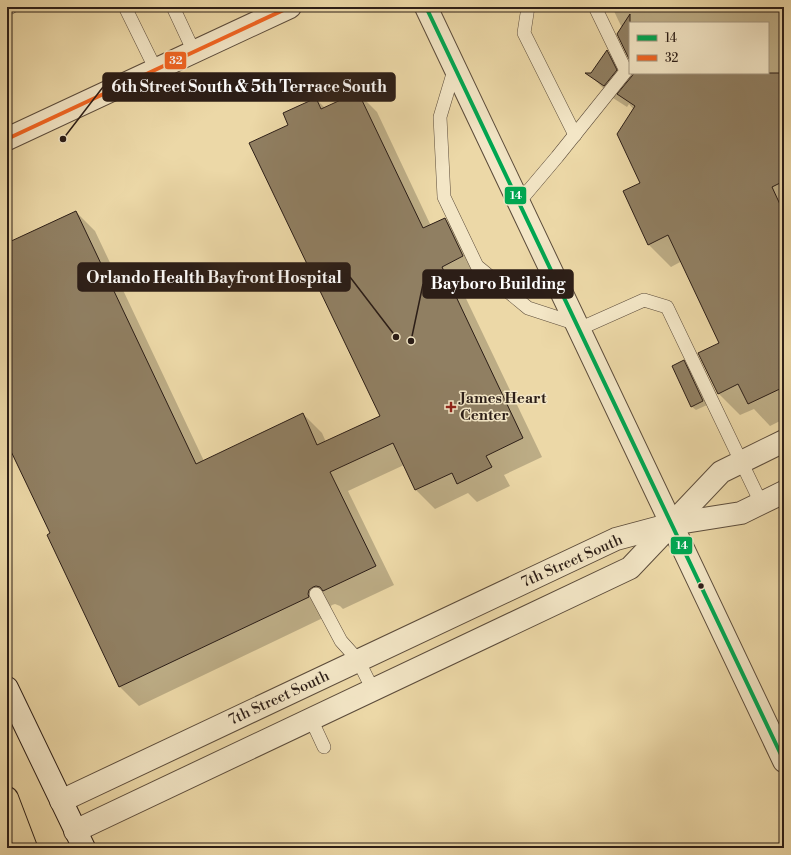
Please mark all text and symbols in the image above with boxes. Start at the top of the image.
legend [629,22,769,74]
text: 14 [665,31,677,46]
line badge: 32 [164,51,187,70]
text: 32 [665,51,679,66]
text: 32 [169,54,183,68]
callout: 6th Street South & 5th Terrace South [103,73,395,101]
text: 6th Street South & 5th Terrace South [111,77,387,97]
line badge: 14 [504,186,527,205]
text: 14 [510,189,522,203]
callout: Orlando Health Bayfront Hospital [78,263,350,291]
text: Orlando Health Bayfront Hospital [86,268,342,288]
callout: Bayboro Building [423,270,573,298]
text: Bayboro Building [431,274,566,294]
place label: James Heart Center [458,389,547,425]
marker: James Heart Center [445,401,457,413]
street label: 7th Street South [518,530,626,592]
line badge: 14 [670,536,693,555]
text: 14 [676,539,688,553]
unlabelled marker [696,581,706,591]
street label: 7th Street South [226,666,332,730]

